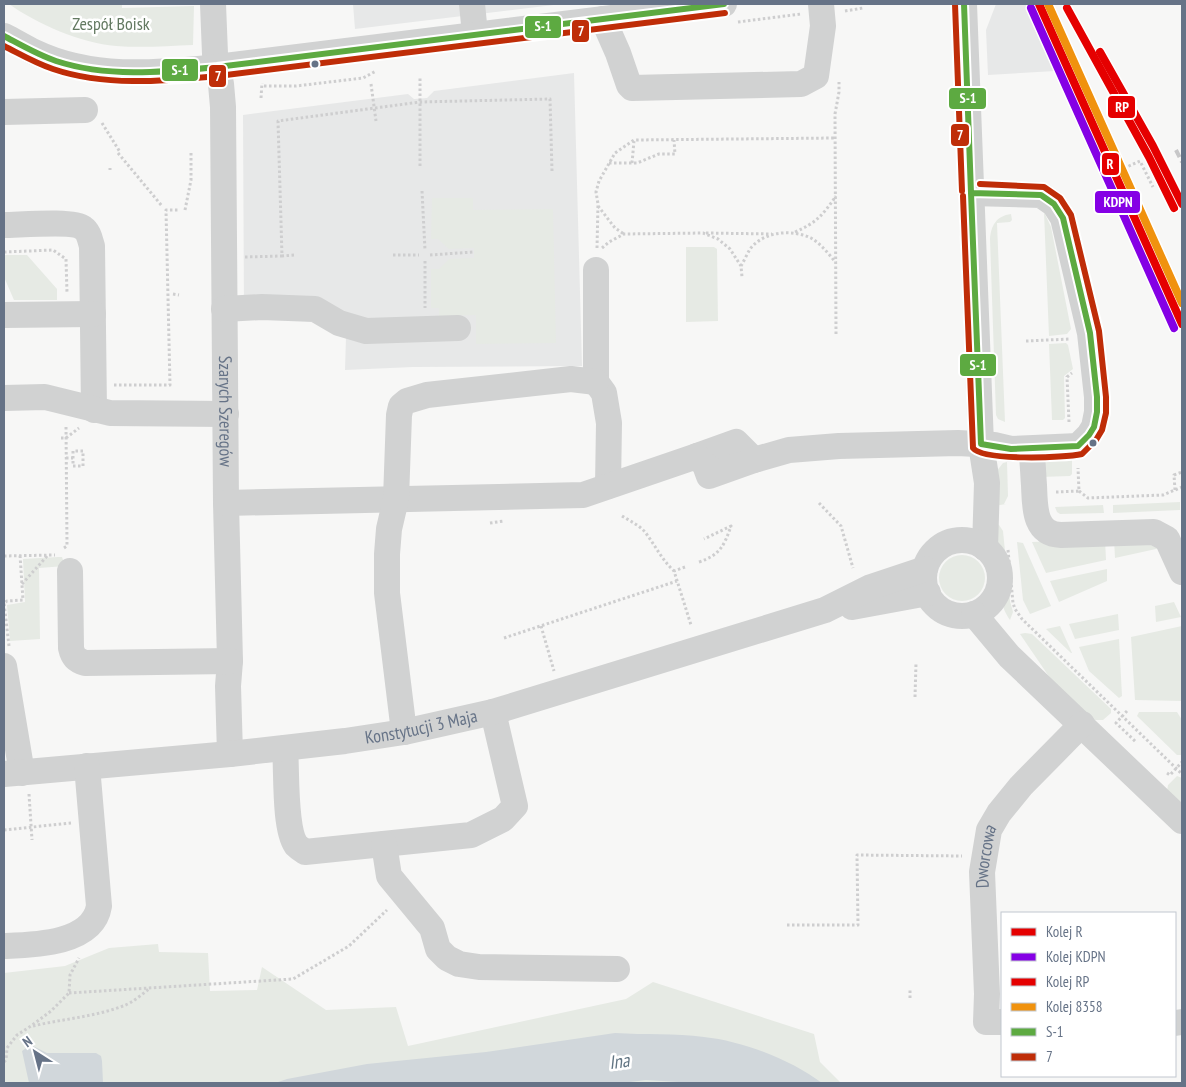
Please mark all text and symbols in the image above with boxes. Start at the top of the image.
park label: Zespół Boisk [72,12,150,35]
line badge: S-1 [524,15,562,39]
text: S-1 [534,17,552,35]
line badge: 7 [571,19,590,43]
text: 7 [578,22,585,40]
line badge: S-1 [161,58,199,82]
unlabelled marker [310,59,320,69]
text: S-1 [171,61,189,79]
line badge: 7 [208,64,227,88]
text: 7 [215,67,222,85]
line badge: S-1 [948,87,987,110]
text: S-1 [959,89,977,107]
line badge: RP [1107,95,1136,119]
text: RP [1115,98,1129,116]
line badge: 7 [950,123,970,147]
text: 7 [957,126,964,144]
line badge: R [1101,152,1120,176]
text: R [1106,155,1114,173]
line badge: KDPN [1094,190,1141,214]
text: KDPN [1104,193,1133,211]
line badge: S-1 [959,353,997,377]
street label: Szarych Szeregów [214,356,238,467]
text: S-1 [969,356,987,374]
unlabelled marker [1088,438,1098,448]
street label: Konstytucji 3 Maja [363,704,479,749]
street label: Dworcowa [970,819,1001,889]
legend [1001,912,1176,1077]
text: Kolej R [1046,922,1083,941]
text: Kolej KDPN [1046,947,1106,966]
text: Kolej RP [1046,972,1090,991]
text: Kolej 8358 [1046,997,1102,1016]
text: S-1 [1046,1022,1064,1041]
north arrow [10,1027,60,1077]
text: N [19,1032,36,1051]
text: 7 [1046,1047,1053,1066]
water label: Ina [607,1048,632,1074]

